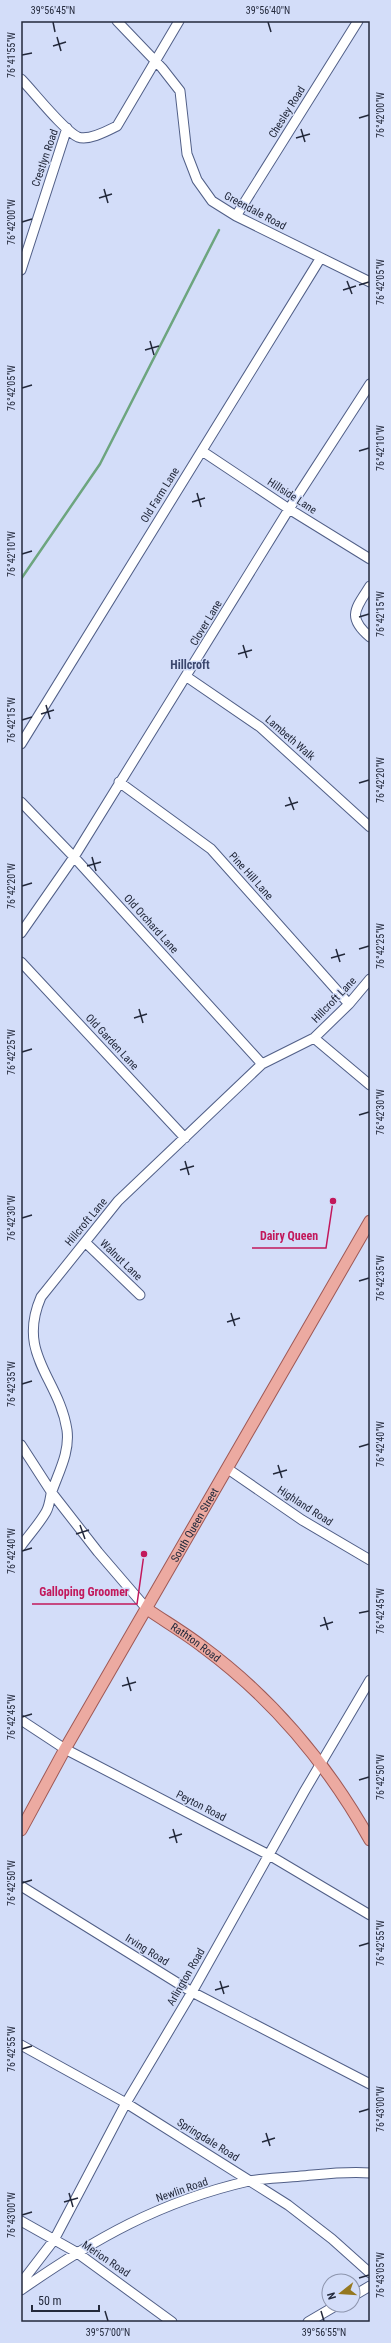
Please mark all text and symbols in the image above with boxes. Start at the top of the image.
text: 39°56'45"N [31,5,75,16]
text: 39°56'40"N [246,5,290,16]
text: 76°41'55"W [6,32,17,78]
street label: Chesley Road [266,84,308,140]
text: 76°42'00"W [375,92,386,138]
street label: Crestlyn Road [29,128,61,188]
street label: Greendale Road [222,189,288,233]
text: 76°42'00"W [6,199,17,245]
text: 76°42'05"W [375,259,386,305]
text: 76°42'05"W [6,365,17,411]
text: 76°42'10"W [375,425,386,471]
street label: Old Farm Lane [138,465,182,525]
street label: Hillside Lane [265,475,319,517]
text: 76°42'10"W [6,531,17,577]
text: 76°42'15"W [375,591,386,637]
street label: Clover Lane [187,598,225,648]
district label: Hillcroft [170,658,210,672]
text: 76°42'15"W [6,697,17,743]
street label: Lambeth Walk [263,713,317,763]
text: 76°42'20"W [375,757,386,803]
street label: Pine Hill Lane [226,850,276,902]
text: 76°42'20"W [6,863,17,909]
street label: Old Orchard Lane [121,892,181,956]
text: 76°42'25"W [375,923,386,969]
street label: Hillcroft Lane [309,974,359,1026]
street label: Old Garden Lane [83,1011,141,1073]
text: 76°42'25"W [6,1029,17,1075]
text: 76°42'30"W [375,1089,386,1135]
text: 76°42'30"W [6,1195,17,1241]
street label: Hillcroft Lane [62,1195,110,1249]
callout: Dairy Queen [252,1224,326,1248]
text: Dairy Queen [260,1229,318,1243]
street label: Walnut Lane [97,1237,145,1283]
text: 76°42'35"W [375,1255,386,1301]
text: 76°42'35"W [6,1361,17,1407]
text: 76°42'40"W [375,1421,386,1467]
street label: Highland Road [275,1483,335,1529]
street label: South Queen Street [168,1485,221,1564]
text: 76°42'40"W [6,1528,17,1574]
callout: Galloping Groomer [32,1580,137,1604]
text: Galloping Groomer [39,1585,129,1599]
text: 76°42'45"W [375,1588,386,1634]
street label: Rathton Road [168,1620,223,1665]
text: 76°42'45"W [6,1694,17,1740]
text: 76°42'50"W [375,1754,386,1800]
street label: Peyton Road [174,1788,228,1824]
text: 76°42'50"W [6,1860,17,1906]
text: 76°42'55"W [375,1920,386,1966]
street label: Irving Road [123,1932,171,1968]
street label: Arlington Road [164,1946,208,2008]
text: 76°42'55"W [6,2026,17,2072]
text: 76°43'00"W [375,2086,386,2132]
street label: Springdale Road [175,2116,241,2164]
street label: Newlin Road [154,2175,210,2205]
text: 76°43'00"W [6,2192,17,2238]
street label: Merion Road [80,2238,132,2280]
text: 76°43'05"W [375,2252,386,2298]
north arrow [321,2273,361,2313]
scale bar [32,2287,99,2313]
text: N [325,2290,339,2301]
text: 50 m [38,2294,62,2308]
text: 39°57'00"N [86,2327,130,2338]
text: 39°56'55"N [302,2327,346,2338]

